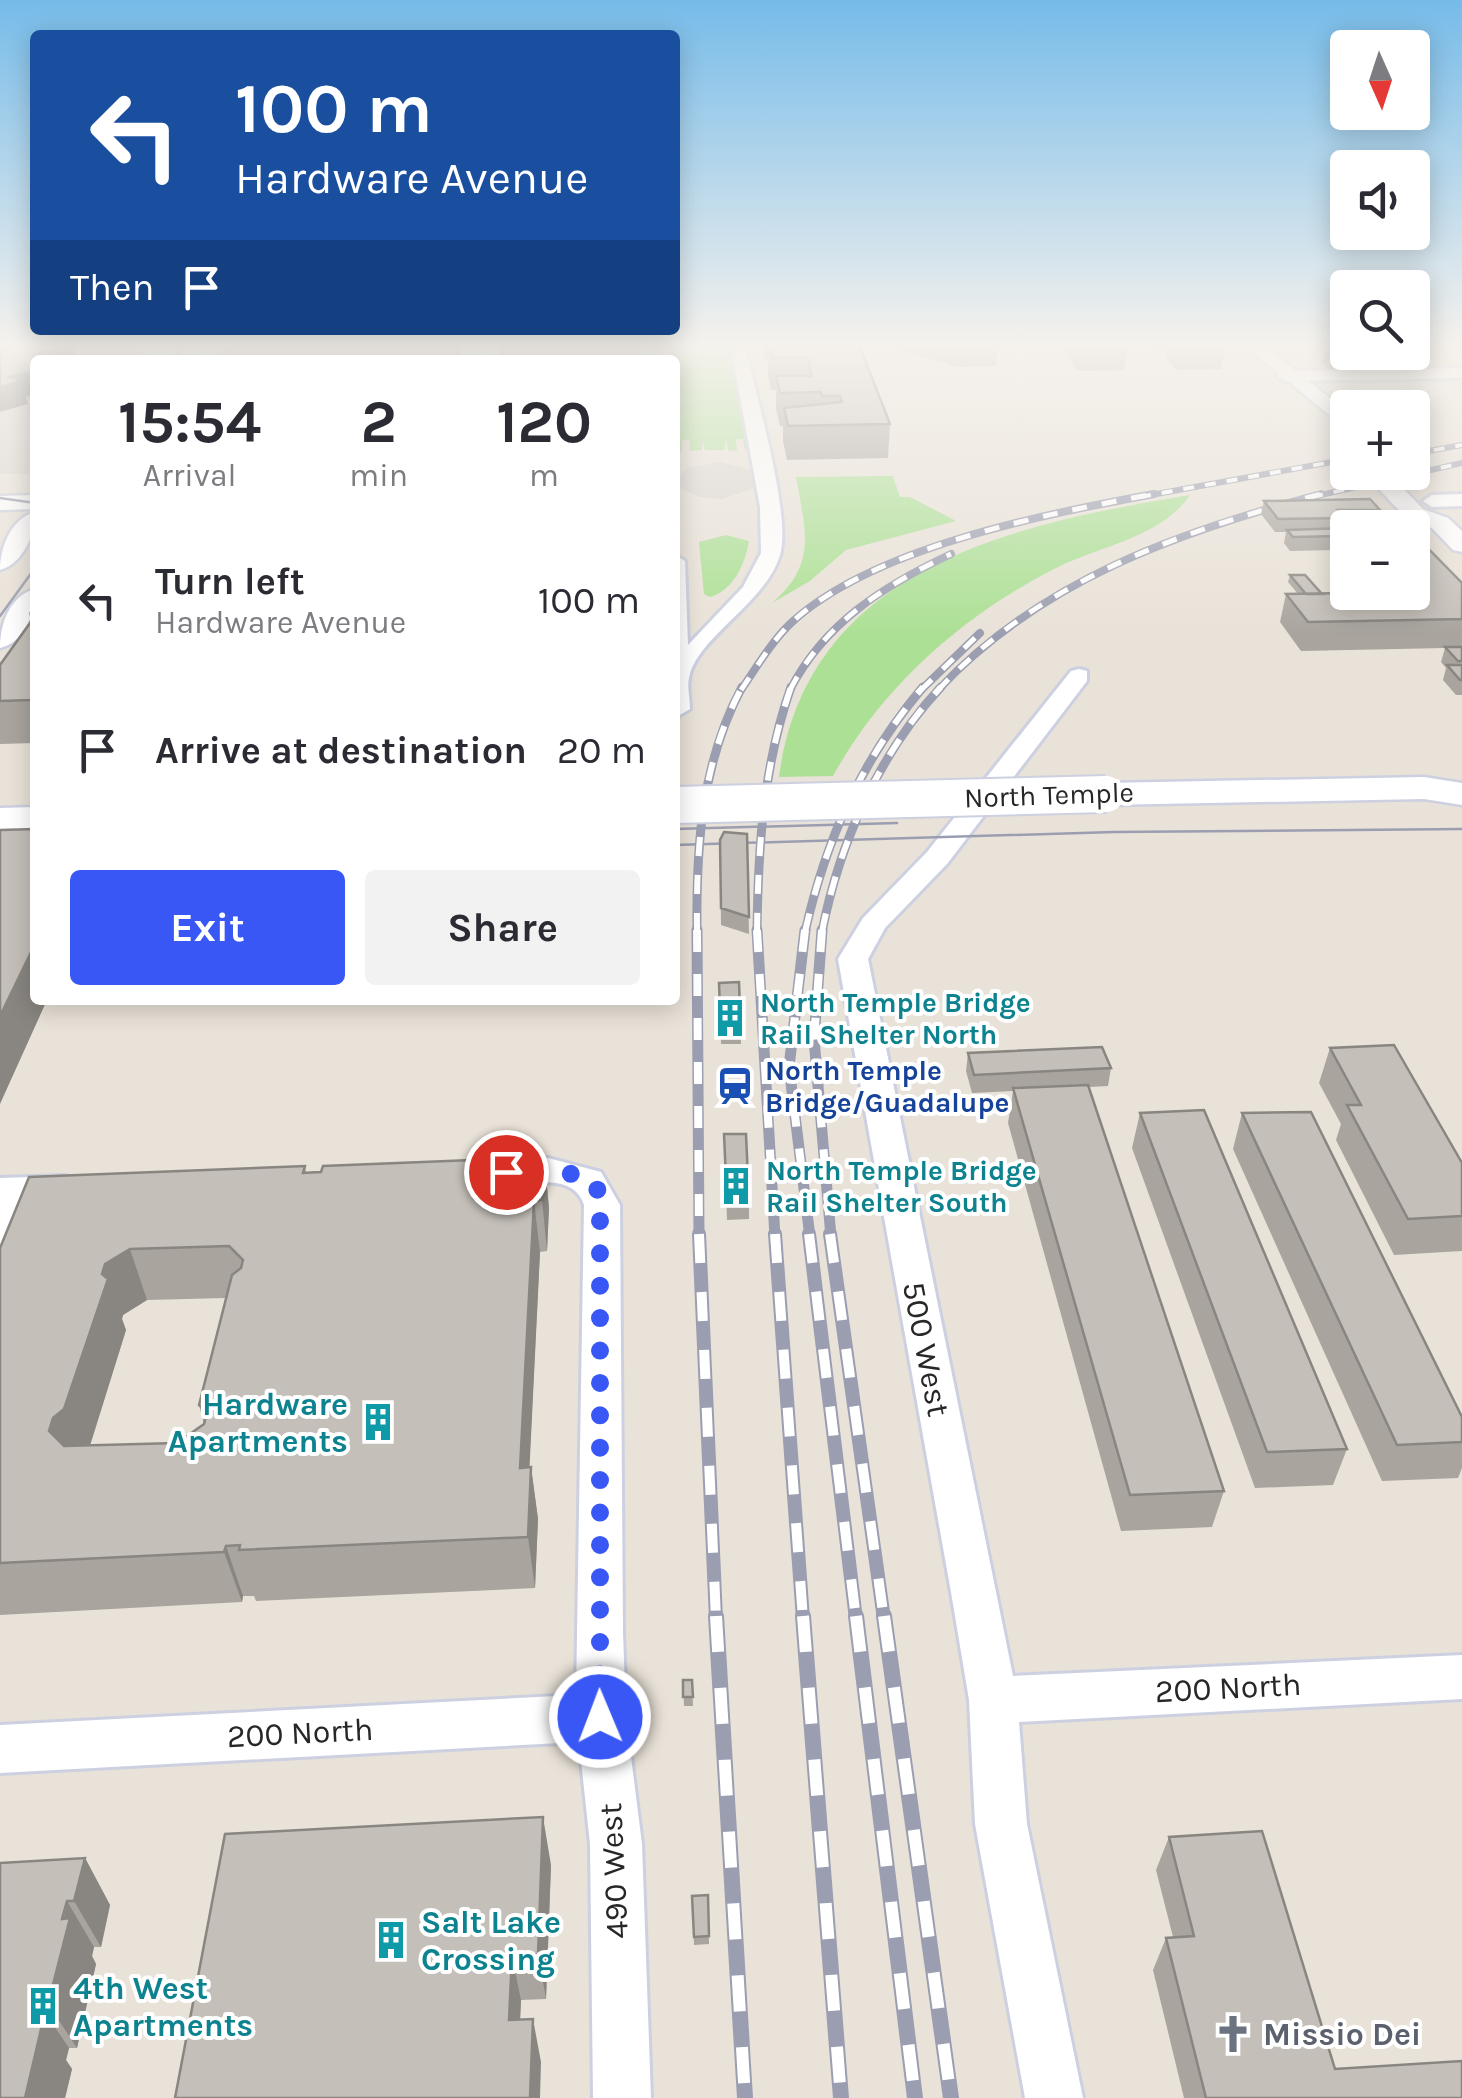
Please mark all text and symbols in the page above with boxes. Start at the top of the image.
north arrow [1330,30,1430,130]
map controls [1330,30,1430,610]
text: 100 m [235,68,433,150]
icon: left [70,70,200,200]
button: sound [1330,150,1430,250]
text: Hardware Avenue [235,152,588,204]
icon: arrive [174,260,229,315]
text: Then [70,265,154,310]
button: search [1330,270,1430,370]
text: 15:54 [118,387,261,457]
text: 2 [361,387,397,457]
text: 120 [496,387,592,457]
button: + [1330,390,1430,490]
text: Arrival [143,457,237,494]
text: min [349,457,408,494]
text: m [529,457,559,494]
button: − [1330,510,1430,610]
text: Turn left [155,559,305,604]
icon: left [70,573,125,628]
text: 100 m [538,578,640,623]
text: Hardware Avenue [155,604,406,641]
icon: arrive [70,723,125,778]
text: Arrive at destination [155,728,527,773]
text: 20 m [557,728,646,773]
street label: North Temple [964,776,1134,814]
button: Exit [70,870,345,985]
button: Share [365,870,640,985]
place label: North Temple Bridge Rail Shelter North [760,986,1031,1051]
building icon: North Temple Bridge Rail Shelter North [709,997,751,1039]
place label: North Temple Bridge/Guadalupe [765,1054,1009,1119]
station icon: North Temple Bridge/Guadalupe [714,1065,756,1107]
pin [464,1130,549,1215]
icon: arrive [479,1145,534,1200]
place label: North Temple Bridge Rail Shelter South [766,1154,1037,1219]
building icon: North Temple Bridge Rail Shelter South [715,1165,757,1207]
street label: 500 West [895,1278,957,1420]
place label: Hardware Apartments [168,1386,348,1460]
building icon: Hardware Apartments [357,1401,399,1443]
position arrow [548,1665,652,1769]
street label: 200 North [1154,1666,1302,1710]
street label: 200 North [226,1711,374,1755]
street label: 490 West [592,1802,636,1940]
place label: Salt Lake Crossing [421,1904,561,1978]
building icon: Salt Lake Crossing [370,1919,412,1961]
place label: 4th West Apartments [73,1970,253,2044]
building icon: 4th West Apartments [22,1985,64,2027]
church icon: Missio Dei [1212,2013,1254,2055]
place label: Missio Dei [1263,2016,1421,2053]

